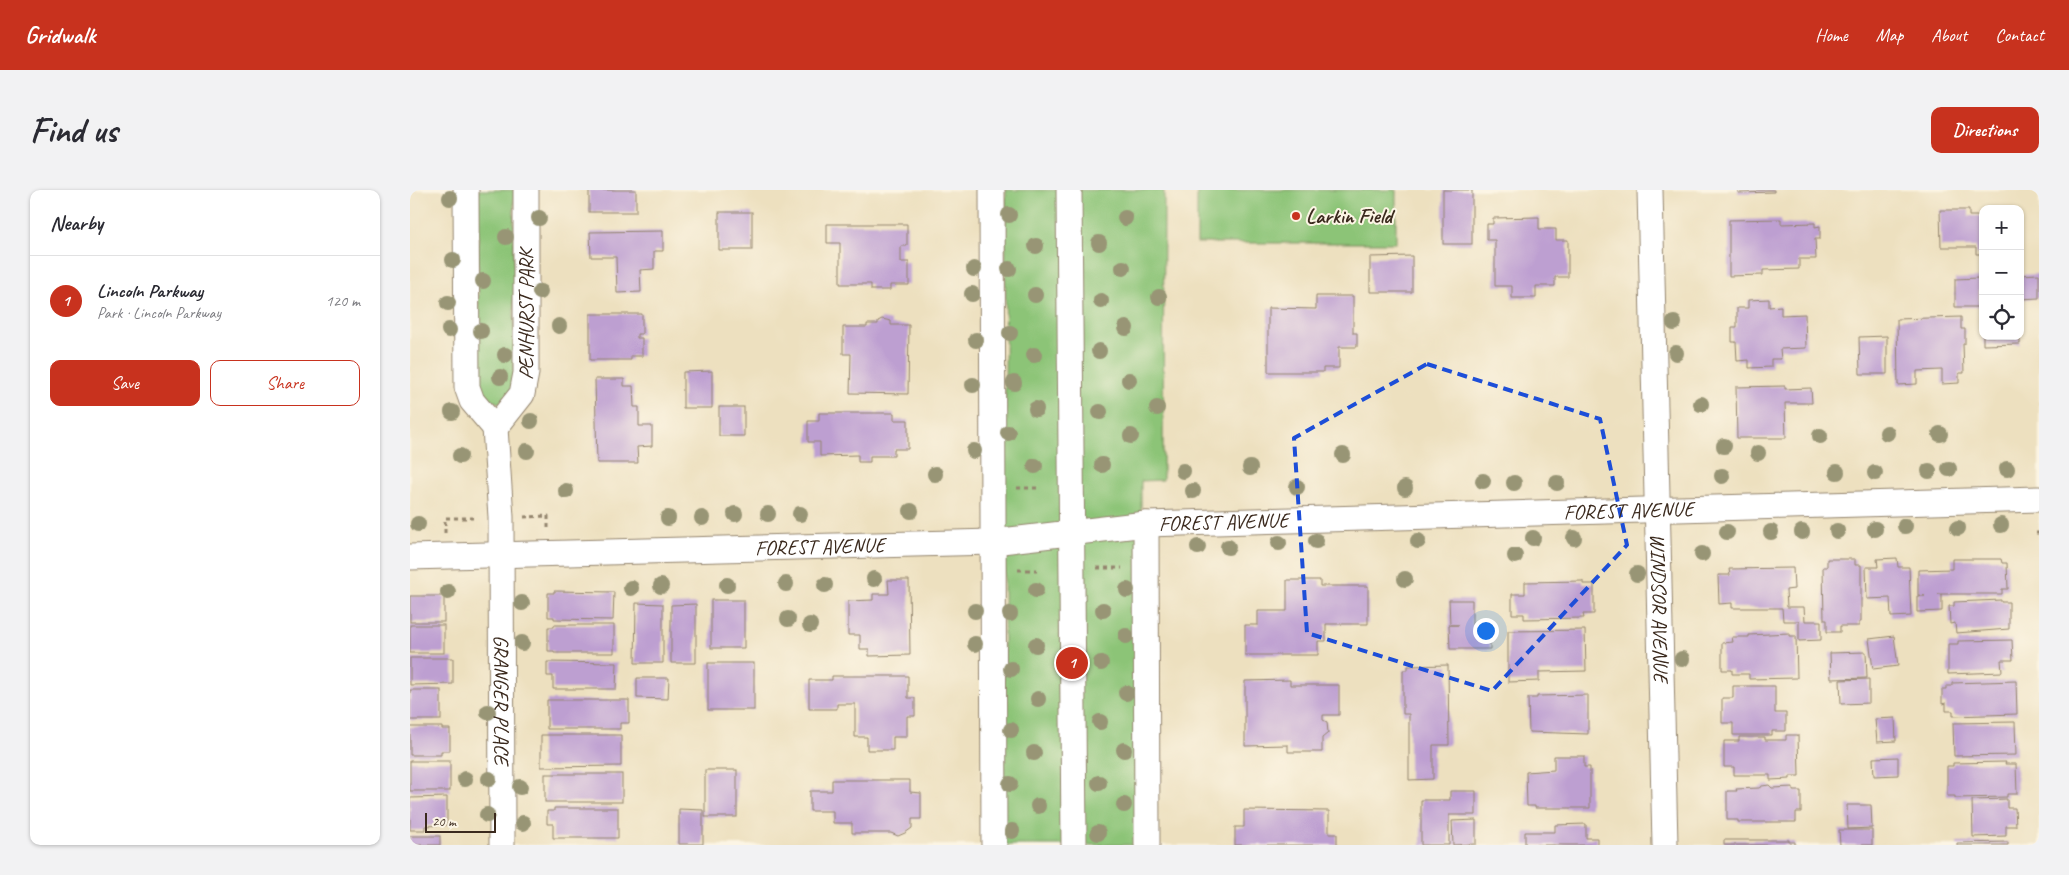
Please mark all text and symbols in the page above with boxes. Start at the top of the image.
text: Gridwalk [25,20,95,50]
text: Home [1815,24,1848,46]
text: Map [1876,24,1903,46]
text: About [1931,24,1967,46]
text: Contact [1995,24,2044,46]
button: Directions [1931,107,2039,153]
text: Find us [30,108,117,153]
place label: Larkin Field [1306,203,1395,229]
map controls [1979,205,2024,340]
button: + [1979,205,2024,250]
text: Nearby [50,210,103,236]
marker: Larkin Field [1290,210,1302,222]
street label: PENHURST PARK [512,246,540,381]
button: − [1979,250,2024,295]
text: Lincoln Parkway [97,279,203,303]
text: 1 [62,291,70,311]
text: 120 m [326,291,360,311]
button: locate [1979,295,2024,340]
text: Park · Lincoln Parkway [97,303,221,323]
button: Save [50,360,200,406]
button: Share [210,360,360,406]
street label: FOREST AVENUE [1563,496,1696,525]
street label: FOREST AVENUE [1158,507,1291,537]
street label: FOREST AVENUE [755,532,888,561]
street label: WINDSOR AVENUE [1645,533,1674,685]
your location [1473,618,1499,644]
street label: GRANGER PLACE [488,635,515,768]
pin: 1 [1056,644,1088,682]
scale bar [425,810,496,833]
text: 20 m [432,813,456,830]

